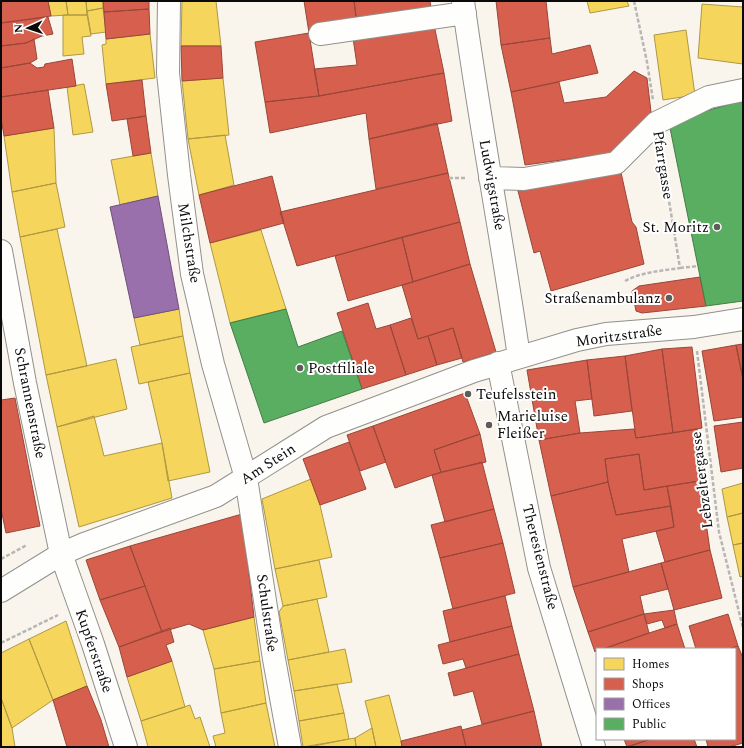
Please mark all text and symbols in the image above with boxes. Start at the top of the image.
north arrow [8,8,48,48]
text: N [10,24,27,33]
street label: Pfarrgasse [646,129,680,201]
street label: Ludwigstraße [473,138,511,232]
street label: Milchstraße [171,201,207,285]
place label: St. Moritz [642,216,709,239]
marker: St. Moritz [712,222,722,232]
place label: Straßenambulanz [544,287,661,310]
marker: Straßenambulanz [664,293,674,303]
street label: Moritzstraße [574,319,664,353]
street label: Schrannenstraße [8,346,52,460]
place label: Postfiliale [308,357,375,380]
marker: Postfiliale [295,363,305,373]
place label: Teufelsstein [476,383,557,406]
marker: Teufelsstein [463,389,473,399]
place label: Marieluise Fleißer [497,405,568,445]
marker: Marieluise Fleißer [484,420,494,430]
street label: Lebzeltergasse [685,430,719,530]
street label: Am Stein [236,437,300,491]
street label: Theresienstraße [516,502,564,612]
street label: Schulstraße [250,573,284,653]
street label: Kupferstraße [69,606,119,696]
legend [596,648,736,740]
text: Homes [632,655,670,674]
text: Shops [632,675,664,694]
text: Offices [632,695,671,714]
text: Public [632,715,666,734]

